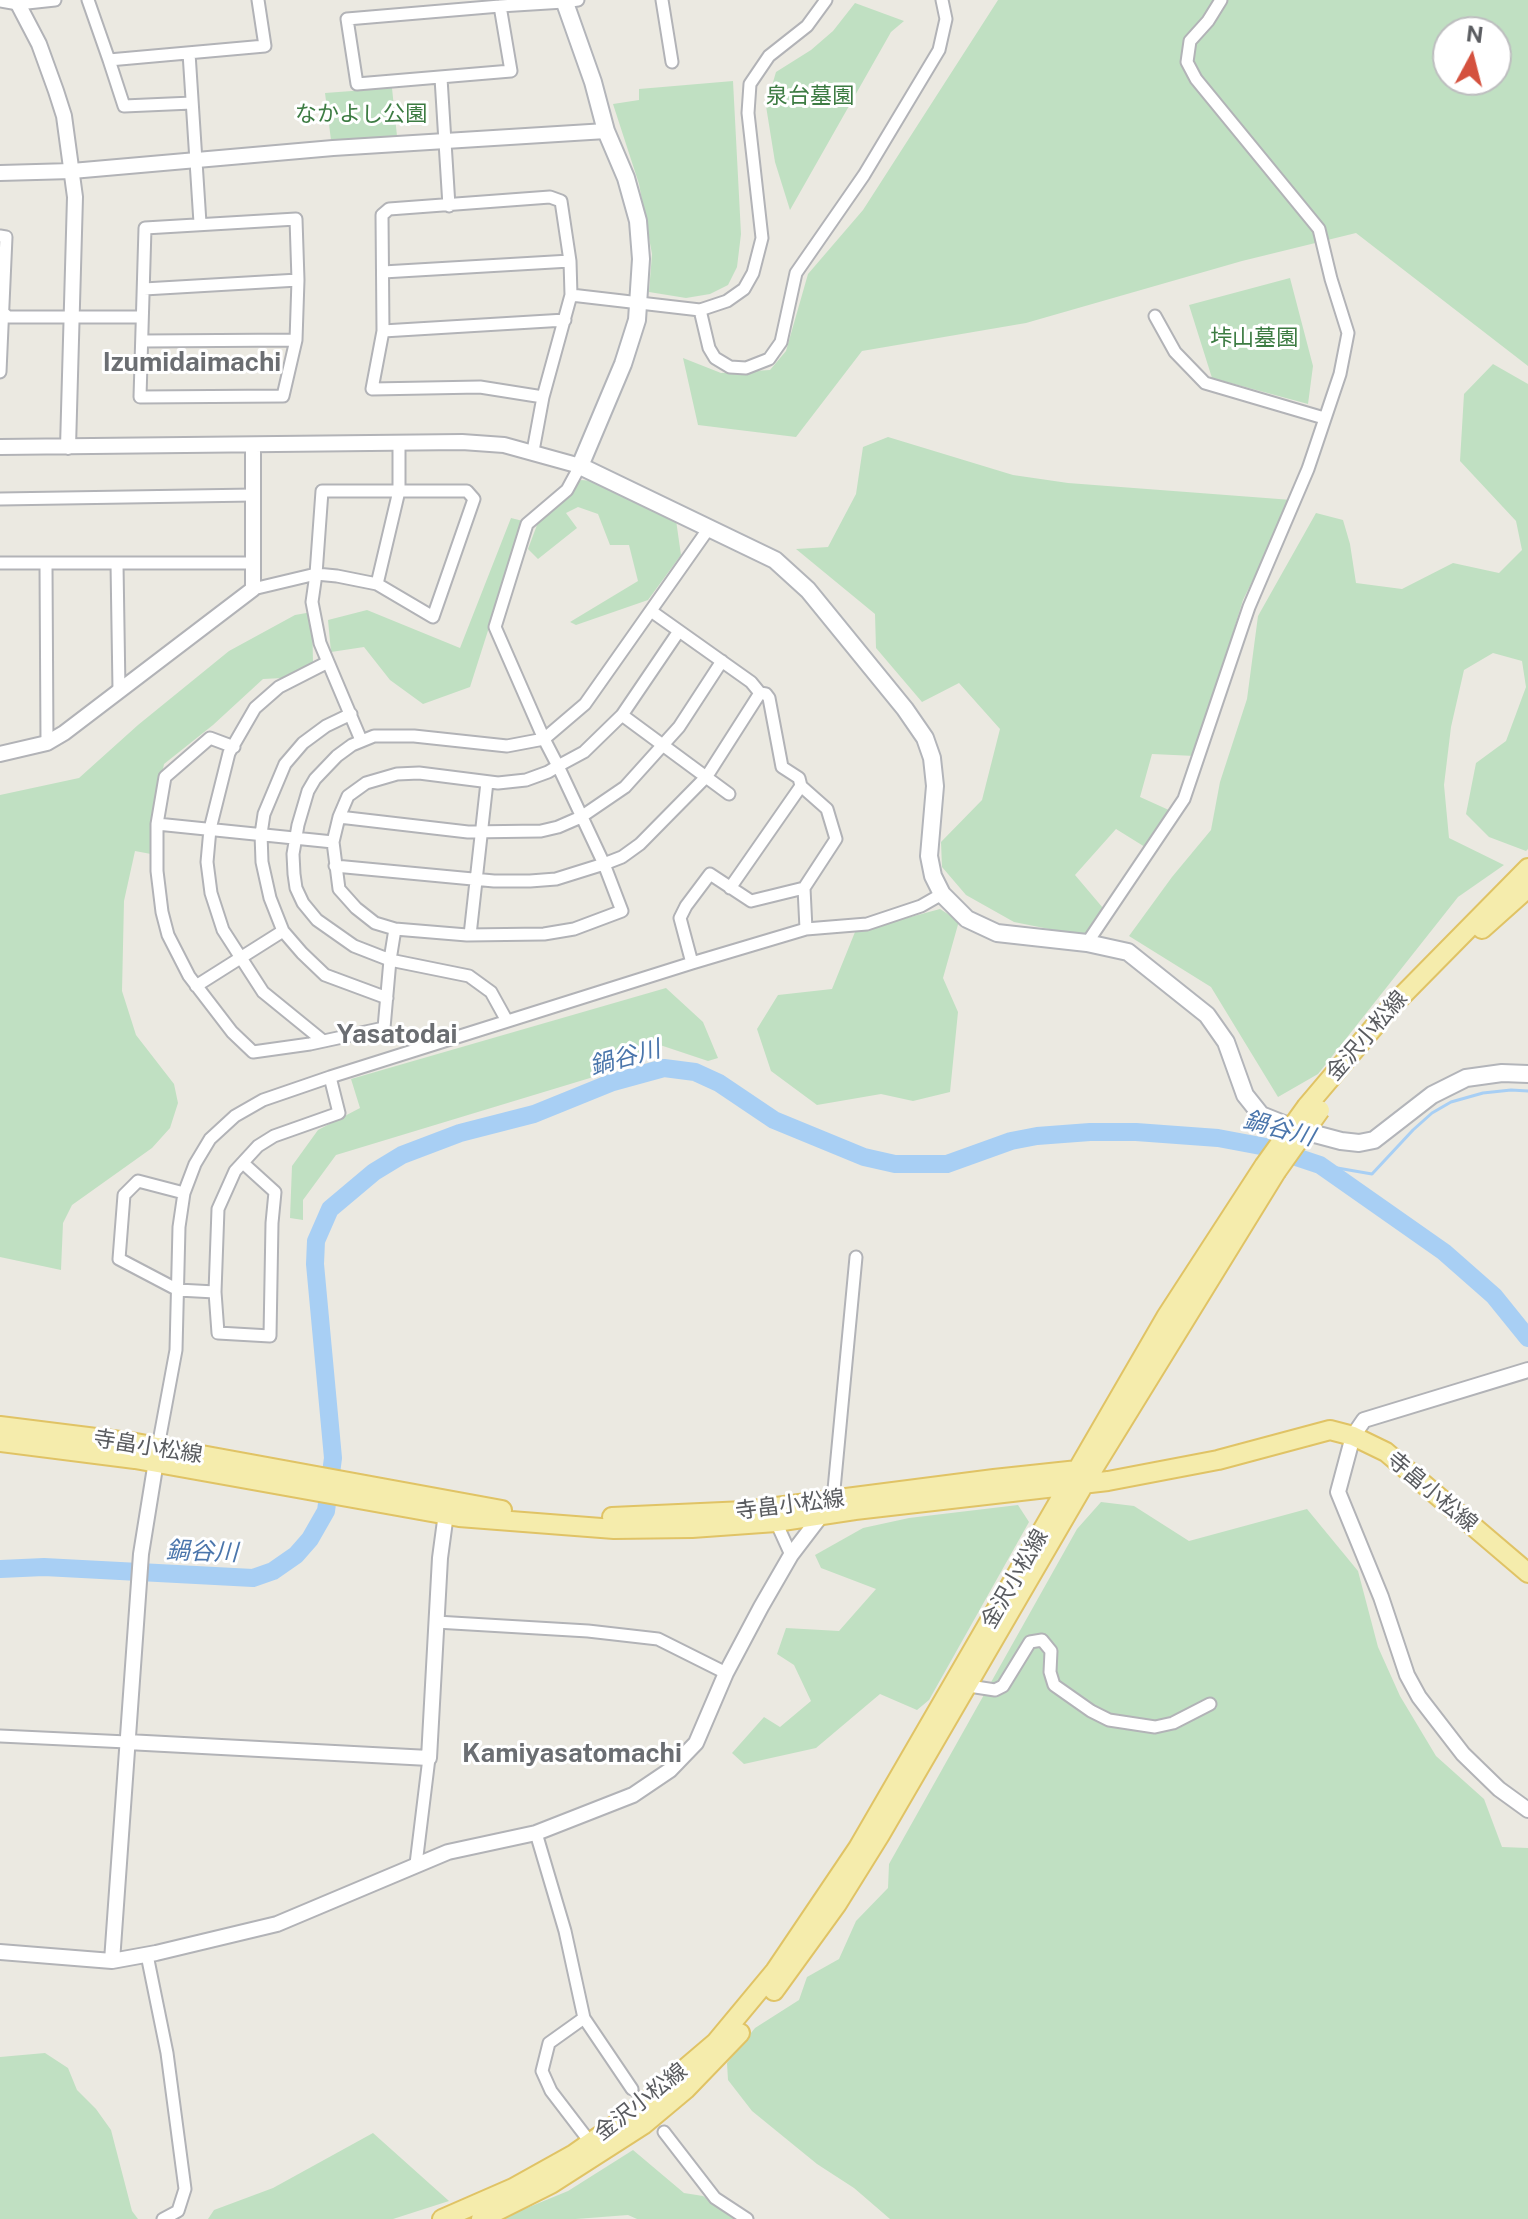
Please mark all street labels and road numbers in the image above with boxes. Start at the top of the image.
street label: 金沢小松線 [1321,986,1413,1086]
street label: 寺畠小松線 [92,1425,204,1469]
street label: 寺畠小松線 [1381,1447,1483,1537]
street label: 寺畠小松線 [734,1485,846,1525]
street label: 金沢小松線 [976,1525,1054,1633]
street label: 金沢小松線 [590,2058,692,2146]

